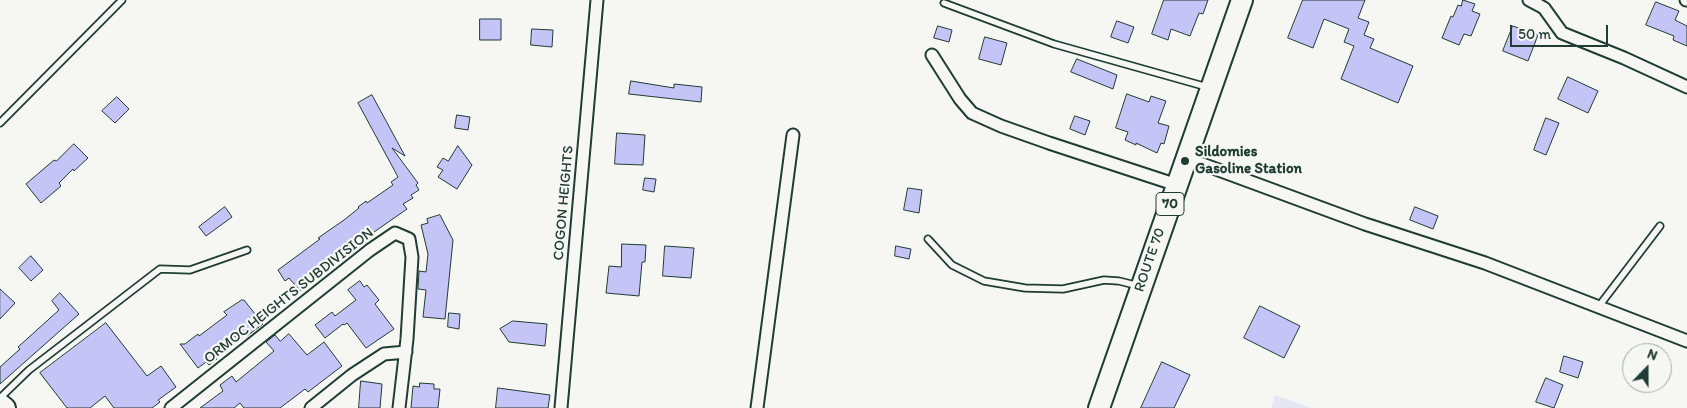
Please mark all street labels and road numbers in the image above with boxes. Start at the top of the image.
street label: COGON HEIGHTS [550,145,578,261]
road number: 70 [1156,192,1184,215]
street label: ORMOC HEIGHTS SUBDIVISION [201,224,377,368]
street label: ROUTE 70 [1131,226,1169,294]

